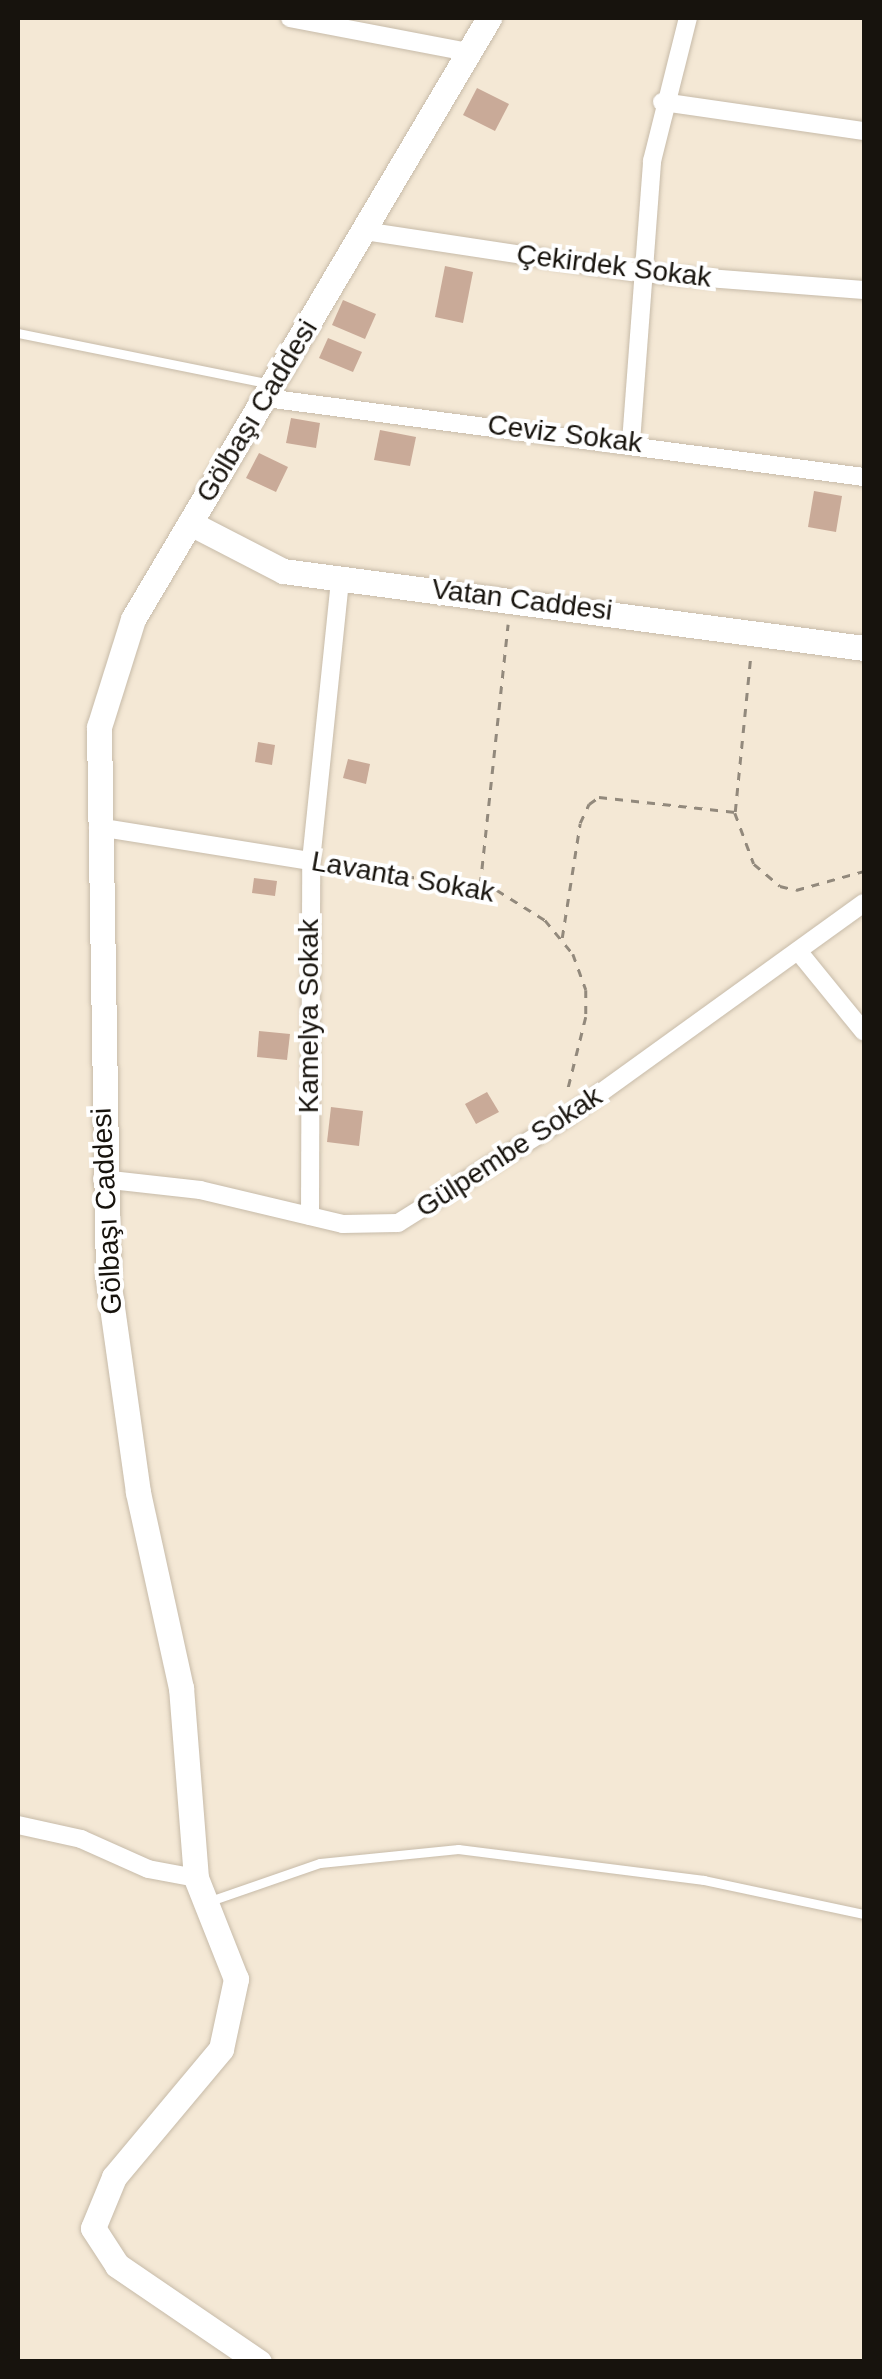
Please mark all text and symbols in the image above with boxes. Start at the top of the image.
street label: Çekirdek Sokak [515,237,713,295]
street label: Gölbaşı Caddesi [189,314,325,508]
street label: Ceviz Sokak [486,408,644,460]
street label: Vatan Caddesi [430,572,614,628]
street label: Lavanta Sokak [309,844,497,910]
street label: Kamelya Sokak [292,919,326,1113]
street label: Gülpembe Sokak [410,1079,608,1225]
street label: Gölbaşı Caddesi [85,1107,129,1315]

